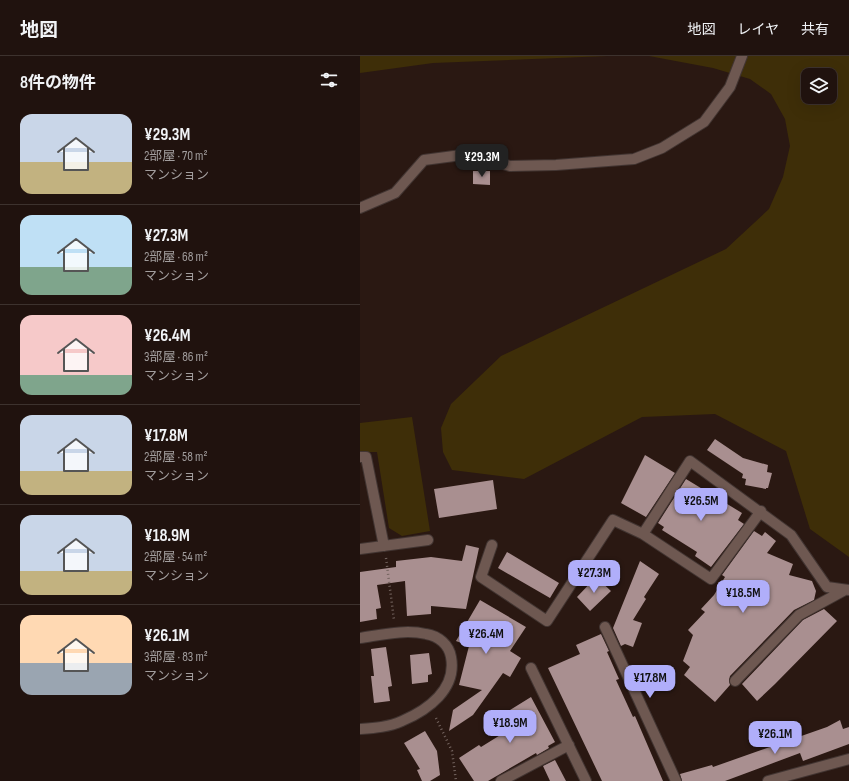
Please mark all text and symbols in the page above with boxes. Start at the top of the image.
text: 地図 [20,19,58,42]
text: 地図 [687,21,715,38]
text: レイヤ [737,21,779,38]
text: 共有 [801,21,829,38]
map controls [801,68,837,104]
button: layers [801,68,837,104]
icon: filters [318,69,340,91]
text: 8件の物件 [20,73,96,93]
text: ¥29.3M [144,125,190,145]
icon: home [52,130,100,178]
pin: ¥29.3M [449,144,515,178]
text: 2部屋 · 70 m² [144,148,208,164]
text: ¥29.3M [464,149,500,165]
text: マンション [144,167,209,183]
text: ¥27.3M [144,226,188,246]
icon: home [52,231,100,279]
text: 2部屋 · 68 m² [144,249,208,265]
text: マンション [144,268,209,284]
text: ¥26.4M [144,326,191,346]
icon: home [52,331,100,379]
text: 3部屋 · 86 m² [144,349,208,365]
text: マンション [144,368,209,384]
text: ¥17.8M [144,426,188,446]
icon: home [52,431,100,479]
text: 2部屋 · 58 m² [144,449,207,465]
text: マンション [144,468,209,484]
pin: ¥26.5M [668,488,734,522]
text: ¥26.5M [683,493,719,509]
text: ¥18.9M [144,526,190,546]
icon: home [52,531,100,579]
text: 2部屋 · 54 m² [144,549,207,565]
pin: ¥27.3M [561,560,627,594]
text: ¥27.3M [577,565,611,581]
text: マンション [144,568,209,584]
pin: ¥18.5M [710,580,776,614]
text: ¥18.5M [726,585,760,601]
pin: ¥26.4M [453,621,519,655]
text: ¥26.1M [144,626,189,646]
text: ¥26.4M [468,626,504,642]
icon: home [52,631,100,679]
text: 3部屋 · 83 m² [144,649,208,665]
pin: ¥17.8M [617,665,683,699]
text: マンション [144,668,209,684]
text: ¥17.8M [633,670,667,686]
pin: ¥18.9M [477,710,543,744]
text: ¥18.9M [492,715,528,731]
pin: ¥26.1M [742,721,808,755]
text: ¥26.1M [758,726,792,742]

